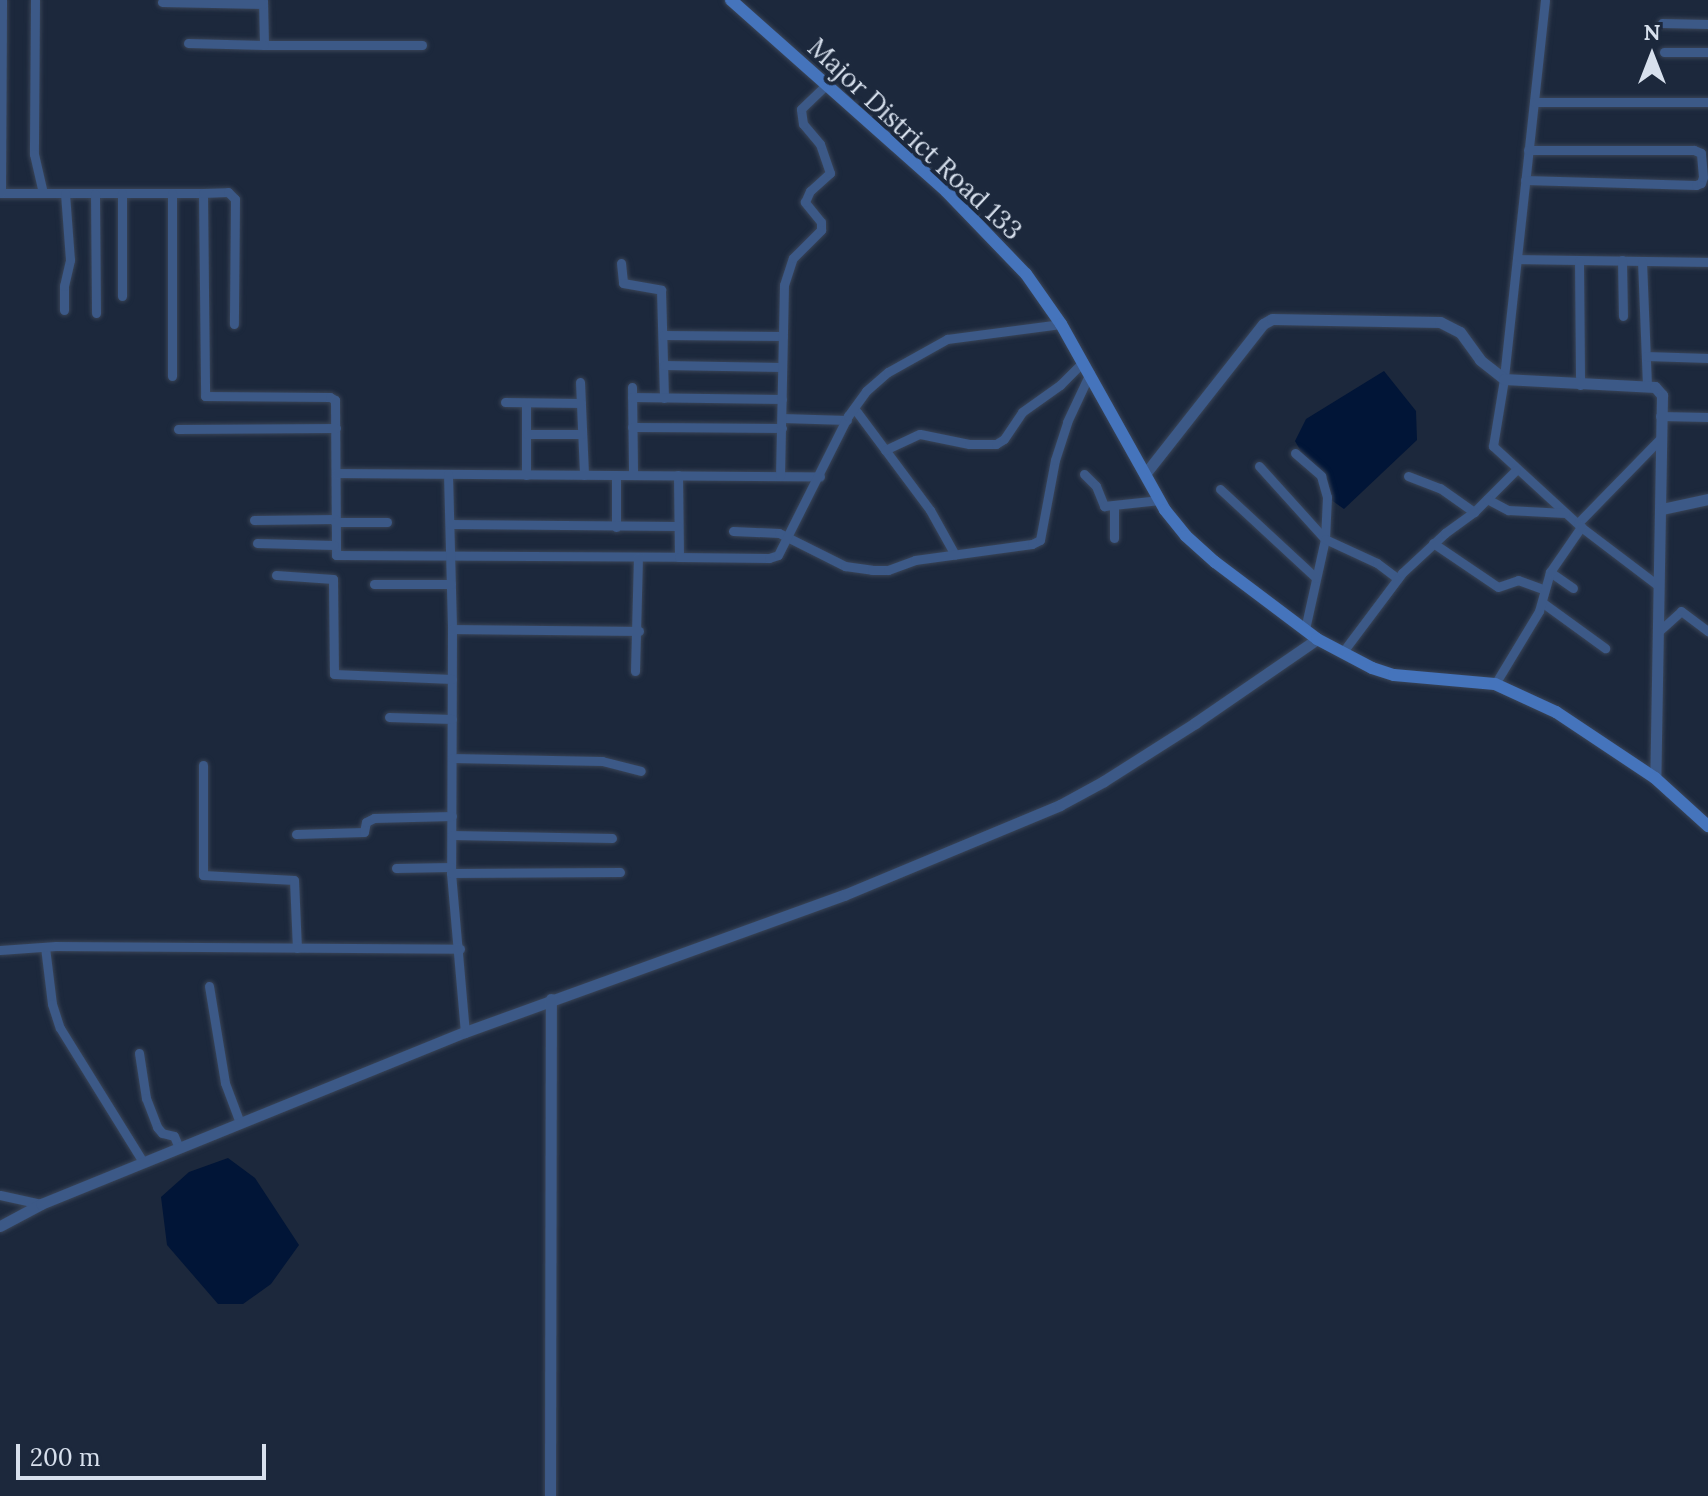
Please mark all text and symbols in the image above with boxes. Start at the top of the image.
north arrow [1612,16,1692,96]
text: N [1643,18,1661,46]
street label: Major District Road 133 [802,32,1028,246]
scale bar [20,1428,270,1478]
text: 200 m [30,1442,100,1473]

